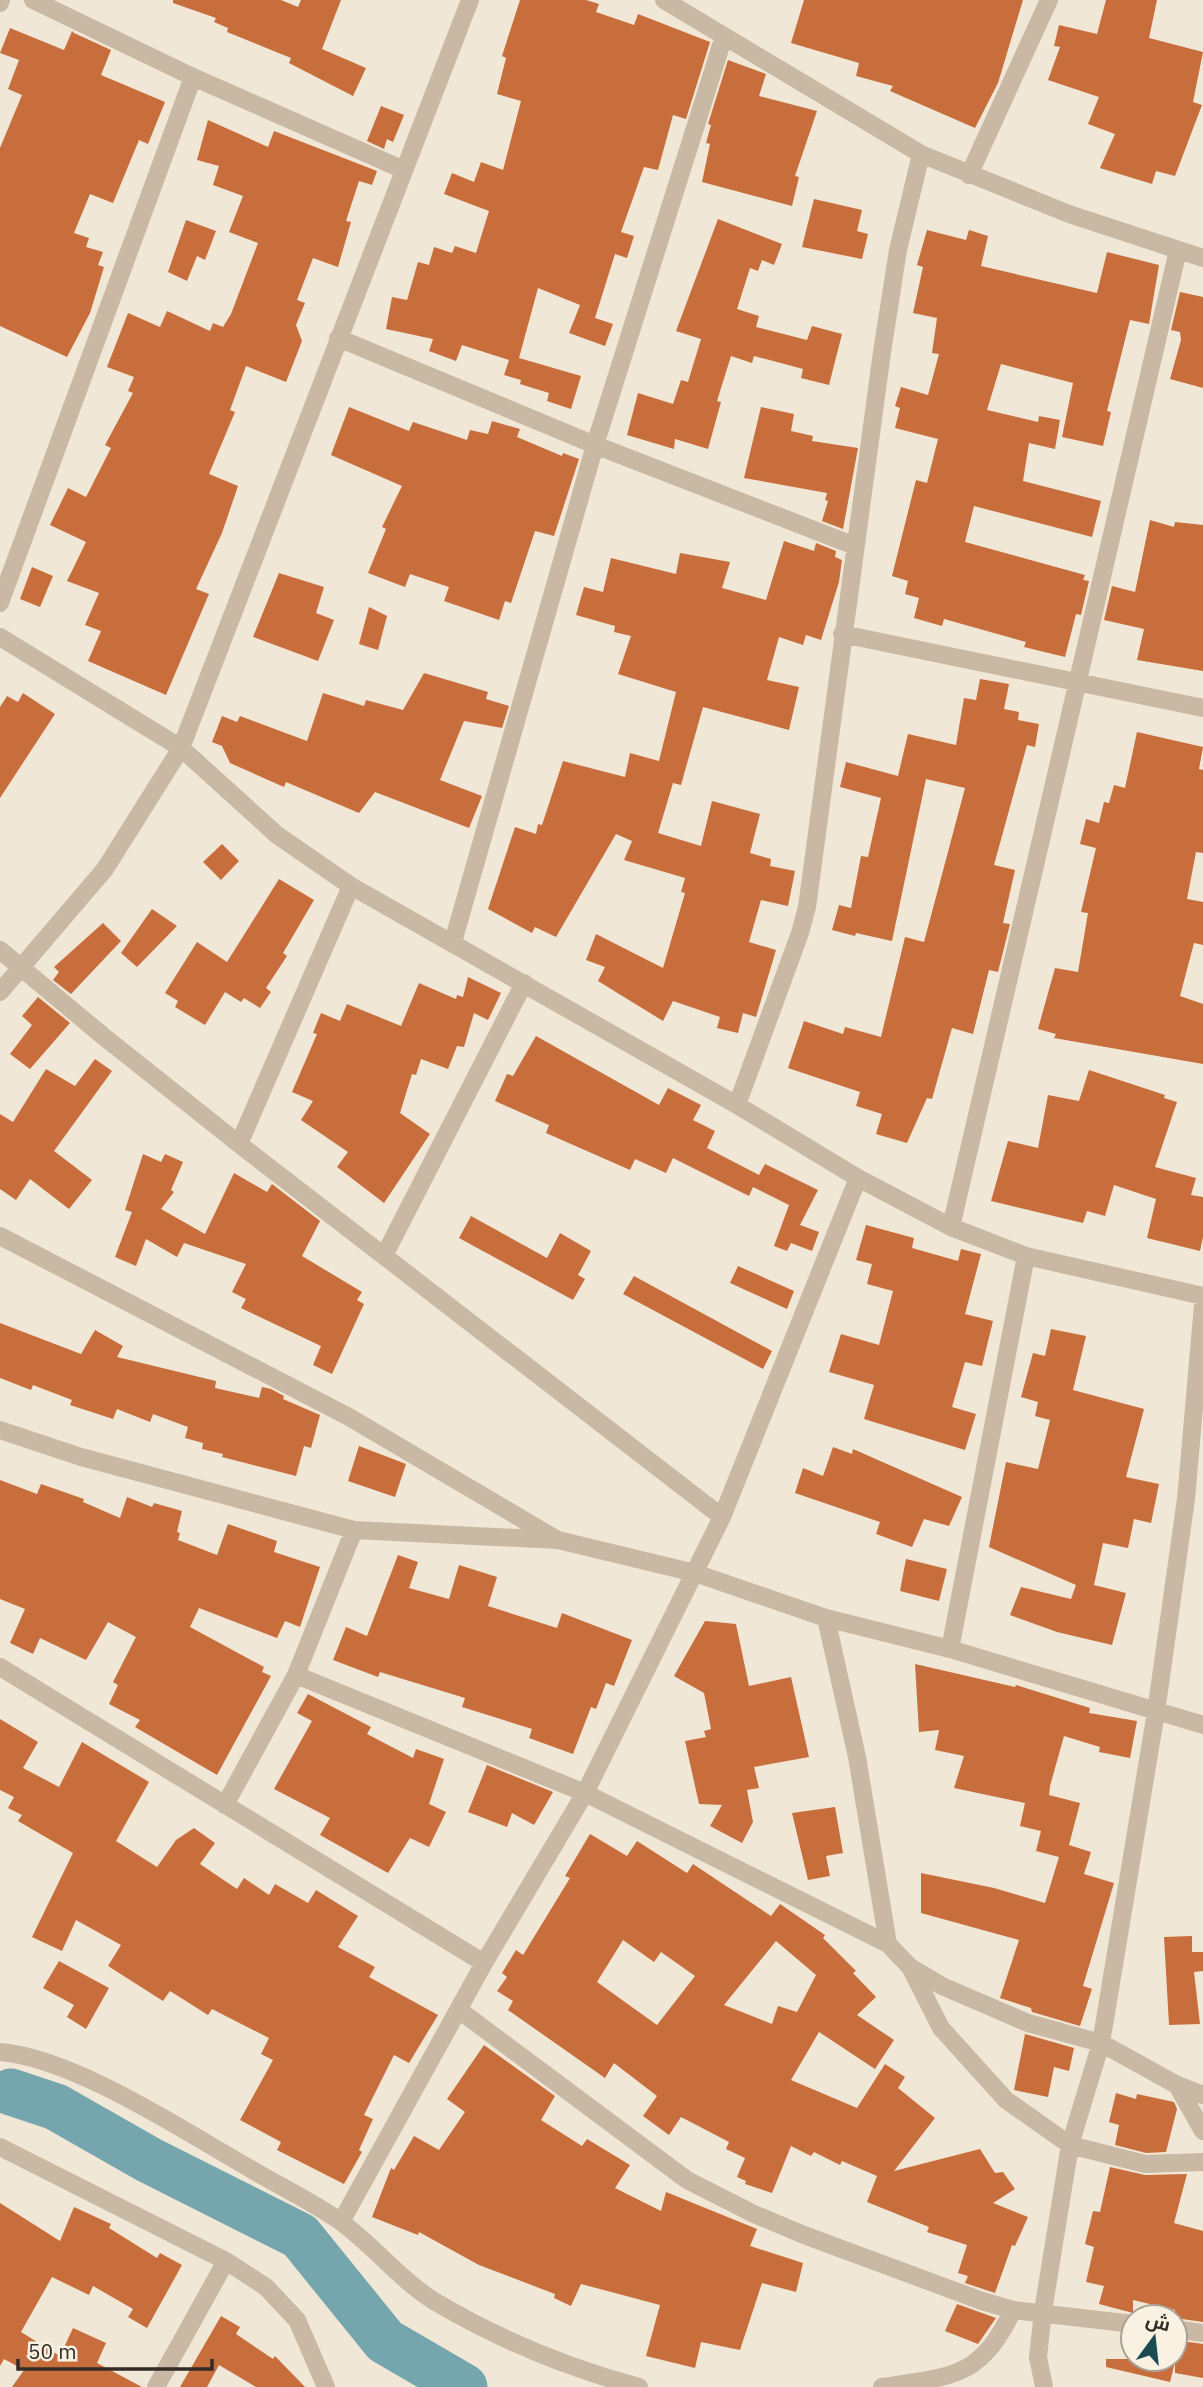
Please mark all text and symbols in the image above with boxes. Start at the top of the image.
north arrow [1119,2303,1189,2373]
text: ش [1144,2307,1173,2336]
scale bar [18,2328,212,2372]
text: 50 m [28,2337,77,2365]

